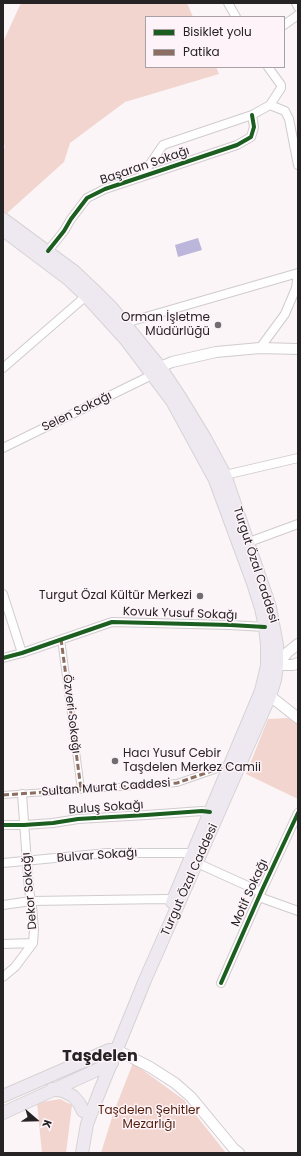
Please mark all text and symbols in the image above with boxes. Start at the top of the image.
legend [145,16,285,68]
text: Bisiklet yolu [183,23,252,40]
text: Patika [183,43,220,60]
street label: Başaran Sokağı [99,144,191,188]
place label: Orman İşletme Müdürlüğü [121,311,210,339]
marker: Orman İşletme Müdürlüğü [213,320,223,330]
street label: Selen Sokağı [40,389,114,435]
street label: Turgut Özal Caddesi [229,505,281,625]
place label: Turgut Özal Kültür Merkezi [39,589,192,603]
marker: Turgut Özal Kültür Merkezi [195,591,205,601]
street label: Kovuk Yusuf Sokağı [123,605,237,623]
street label: Özveri Sokağı [59,674,83,754]
place label: Hacı Yusuf Cebir Taşdelen Merkez Camii [123,747,261,775]
marker: Hacı Yusuf Cebir Taşdelen Merkez Camii [110,756,120,766]
street label: Sultan Murat Caddesi [41,776,171,800]
street label: Buluş Sokağı [68,798,144,818]
street label: Turgut Özal Caddesi [159,822,221,938]
street label: Bulvar Sokağı [56,846,138,866]
street label: Dekor Sokağı [19,852,41,930]
street label: Motif Sokağı [229,857,271,929]
district label: Taşdelen [62,1047,138,1067]
north arrow [16,1100,56,1140]
park label: Taşdelen Şehitler Mezarlığı [98,1104,200,1132]
text: K [38,1118,56,1130]

